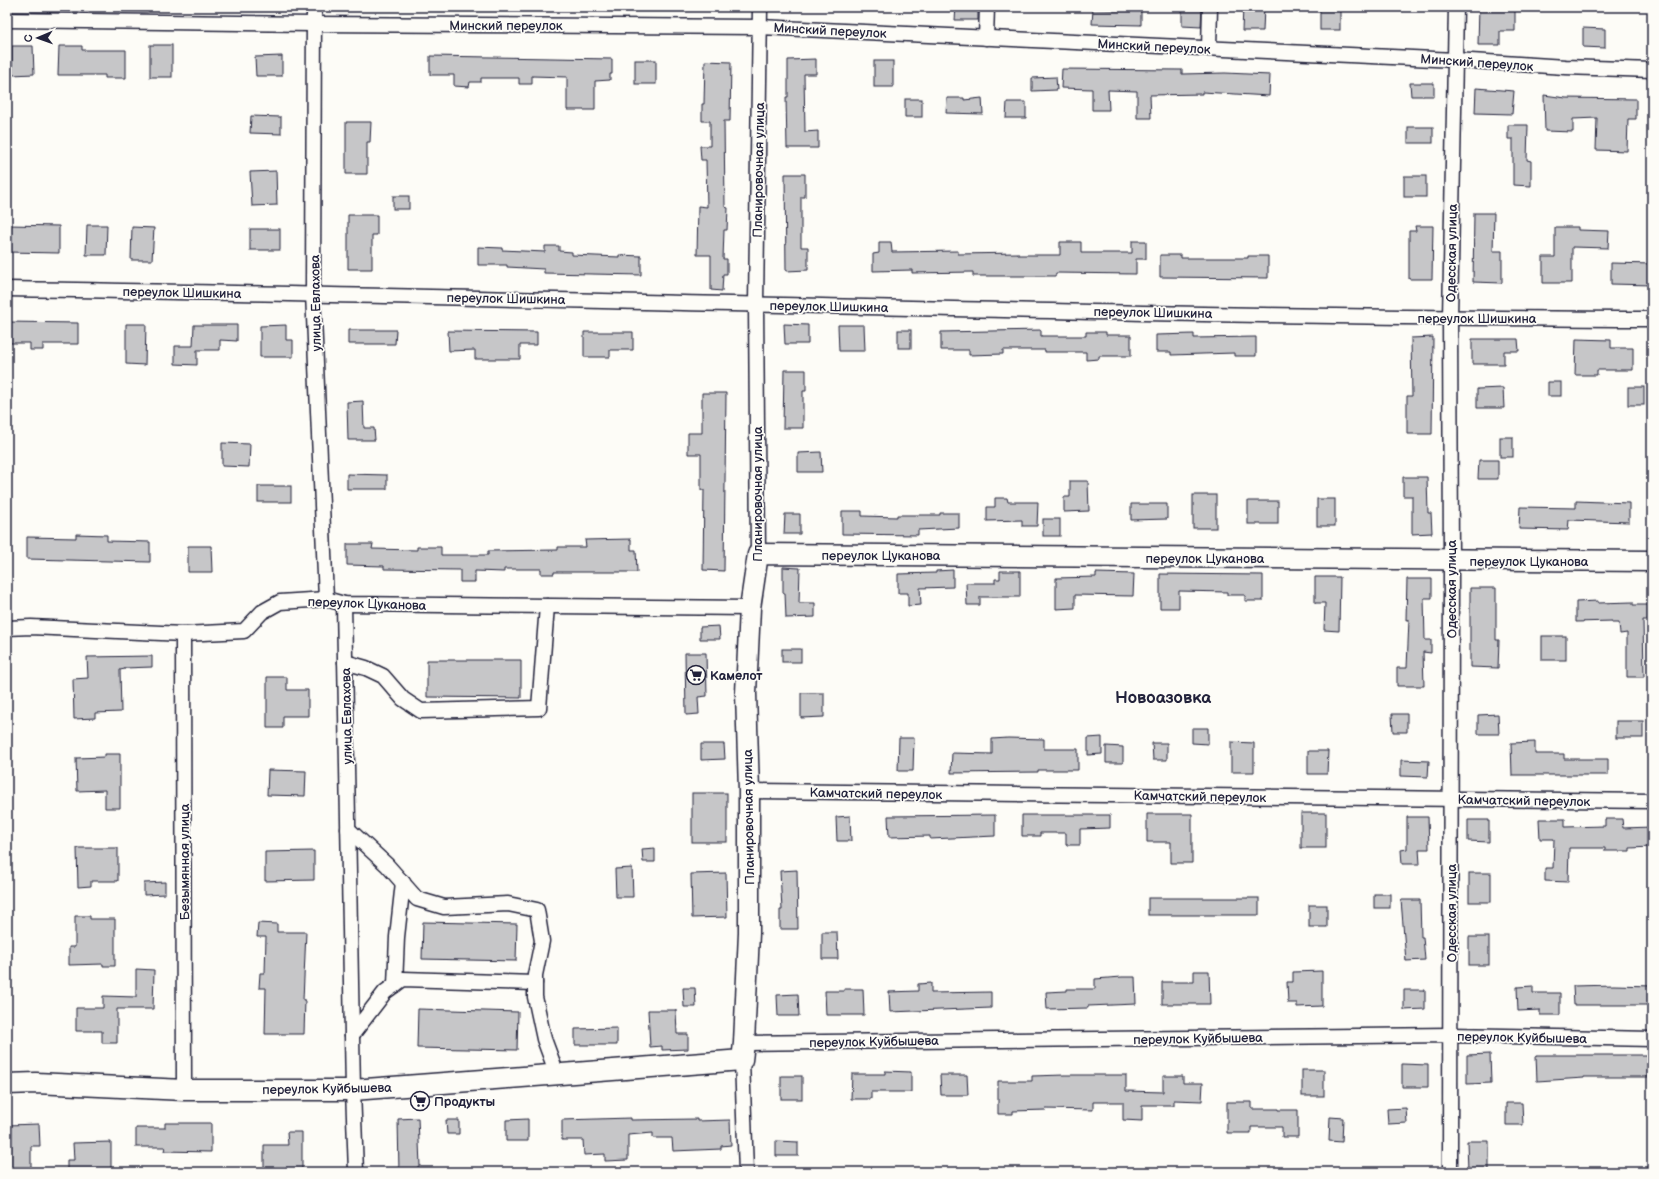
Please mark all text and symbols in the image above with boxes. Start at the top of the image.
north arrow [18,18,58,58]
street label: Минский переулок [449,18,563,34]
street label: Минский переулок [773,20,887,42]
text: С [22,34,35,42]
street label: Минский переулок [1097,36,1211,58]
street label: Минский переулок [1420,51,1534,75]
street label: Планировочная улица [750,102,768,238]
street label: Одесская улица [1443,203,1461,302]
street label: улица Евлахова [307,254,325,352]
street label: переулок Шишкина [122,284,242,302]
street label: переулок Шишкина [446,290,566,308]
street label: переулок Шишкина [769,298,889,316]
street label: переулок Шишкина [1093,304,1213,322]
street label: переулок Шишкина [1417,311,1537,327]
street label: Планировочная улица [750,426,766,562]
street label: Одесская улица [1444,540,1460,638]
street label: переулок Цуканова [822,548,941,564]
street label: переулок Цуканова [1146,551,1265,567]
street label: переулок Цуканова [1470,554,1589,570]
street label: переулок Цуканова [307,594,427,614]
supermarket icon: Камелот [685,664,707,686]
street label: улица Евлахова [338,667,356,765]
place label: Камелот [710,668,763,684]
district label: Новоазовка [1115,688,1211,708]
street label: Планировочная улица [740,749,758,885]
street label: Камчатский переулок [809,785,943,803]
street label: Камчатский переулок [1133,788,1267,806]
street label: Камчатский переулок [1457,792,1591,810]
street label: Безымянная улица [177,803,193,920]
street label: Одесская улица [1444,864,1460,962]
street label: переулок Куйбышева [1457,1029,1587,1047]
street label: переулок Куйбышева [1133,1030,1263,1048]
street label: переулок Куйбышева [809,1033,939,1051]
street label: переулок Куйбышева [262,1080,392,1098]
supermarket icon: Продукты [409,1090,431,1112]
place label: Продукты [434,1094,495,1110]

